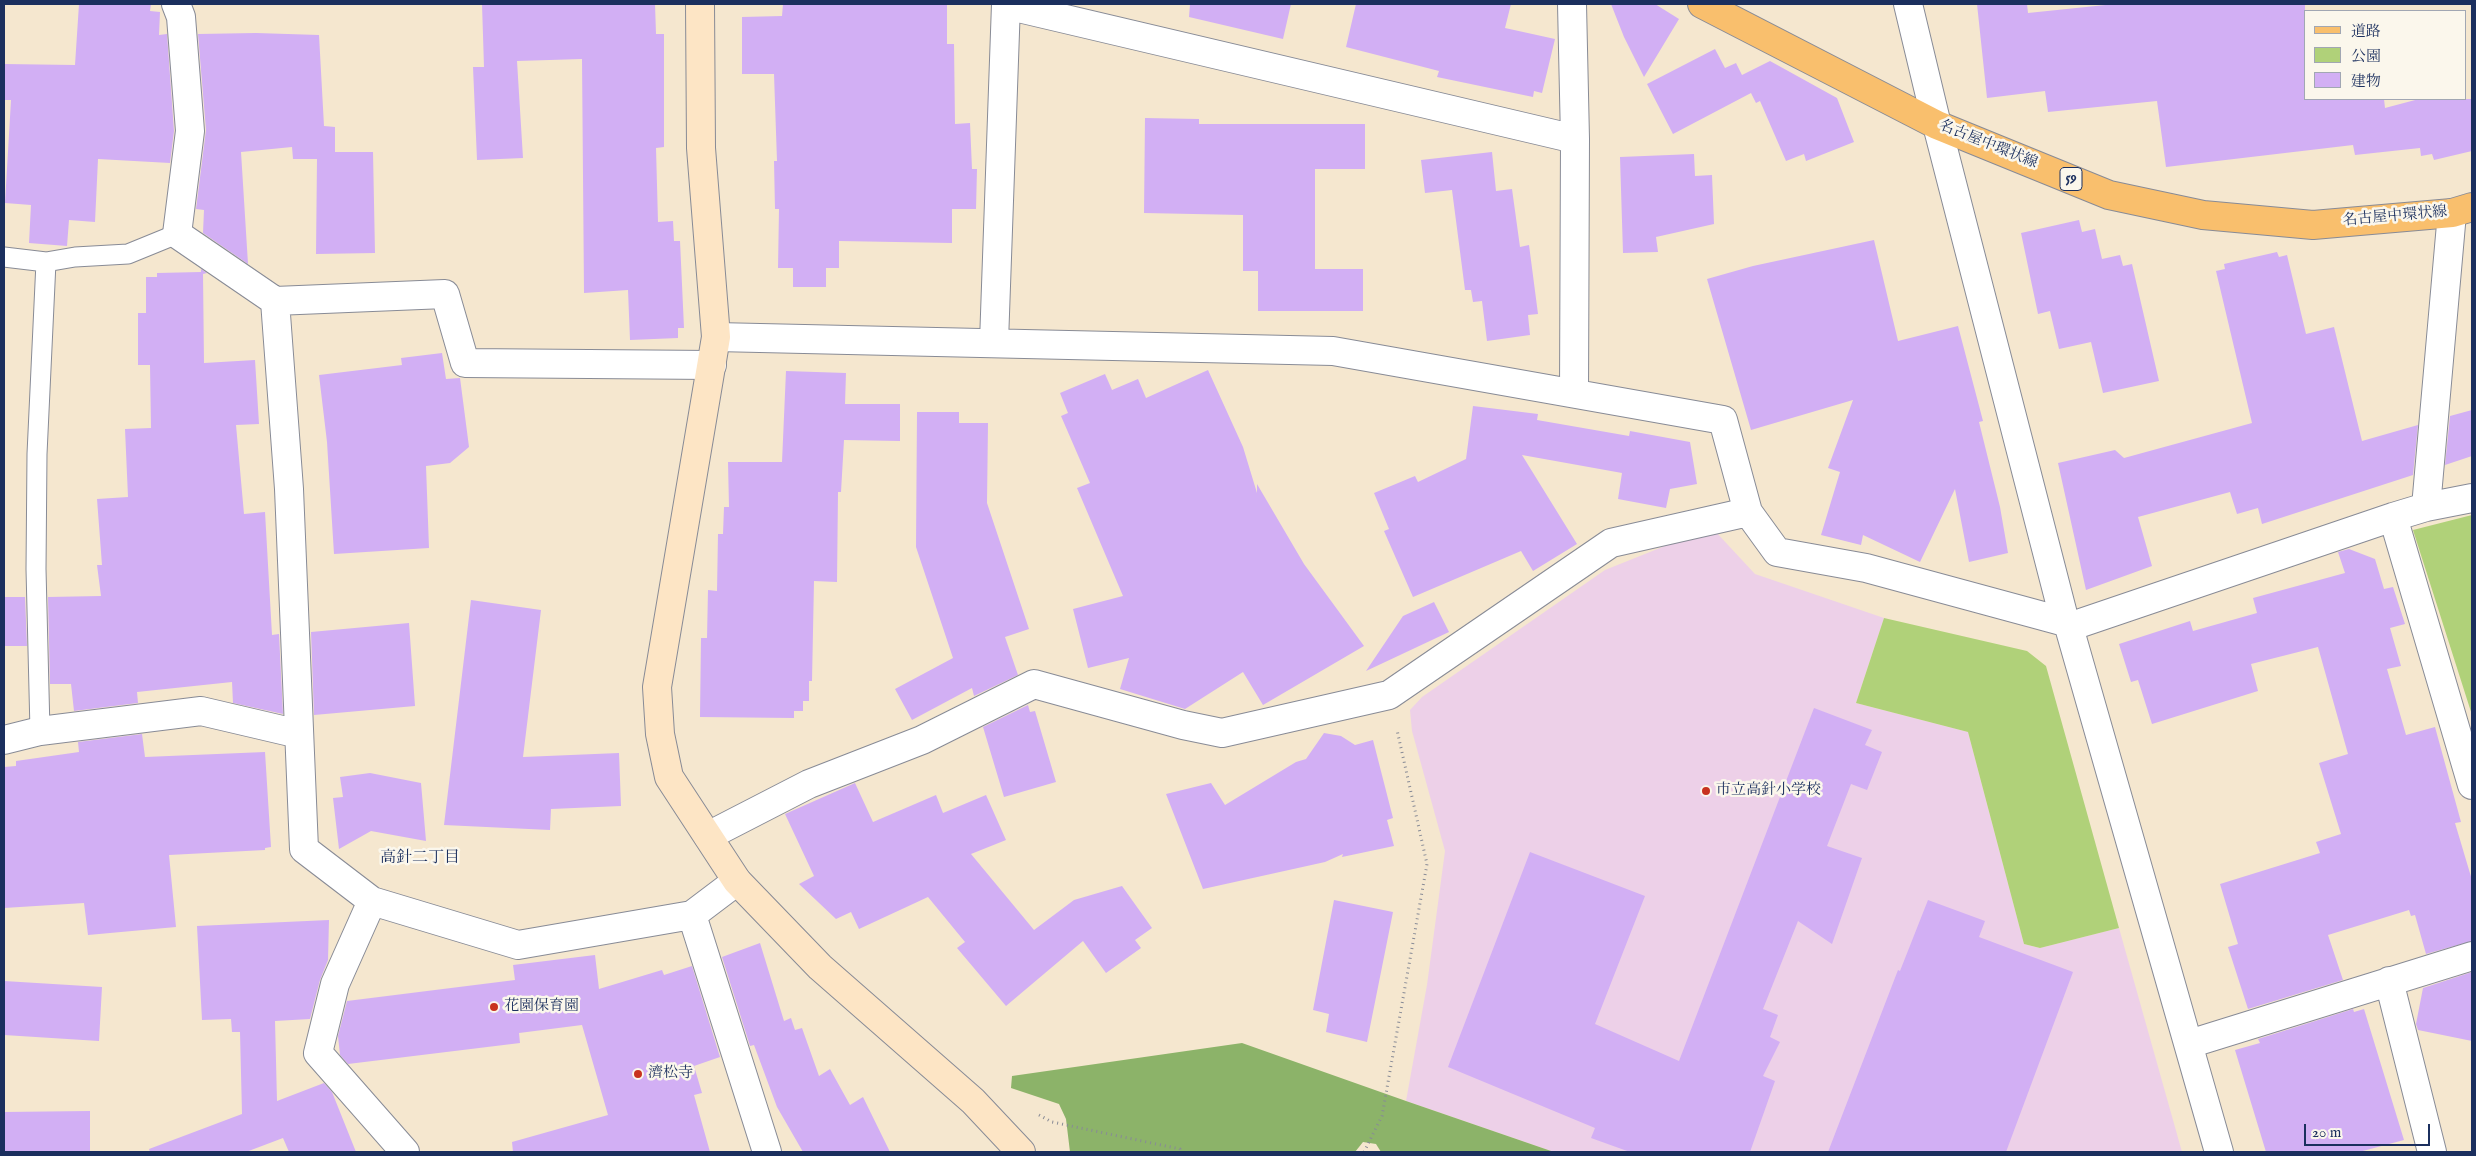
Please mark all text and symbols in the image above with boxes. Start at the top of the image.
legend [2304,10,2466,100]
text: 道路 [2351,22,2381,41]
text: 公園 [2351,47,2381,66]
text: 建物 [2351,72,2381,91]
street label: 名古屋中環状線 [1936,117,2040,173]
road number: 59 [2060,168,2082,190]
street label: 名古屋中環状線 [2342,203,2448,231]
place label: 市立高針小学校 [1716,782,1821,800]
marker: 市立高針小学校 [1700,785,1712,797]
district label: 高針二丁目 [380,849,460,869]
place label: 花園保育園 [504,998,579,1016]
marker: 花園保育園 [488,1001,500,1013]
place label: 濟松寺 [648,1065,693,1083]
marker: 濟松寺 [632,1068,644,1080]
scale bar [2306,1114,2432,1146]
text: 20 m [2312,1123,2341,1142]

